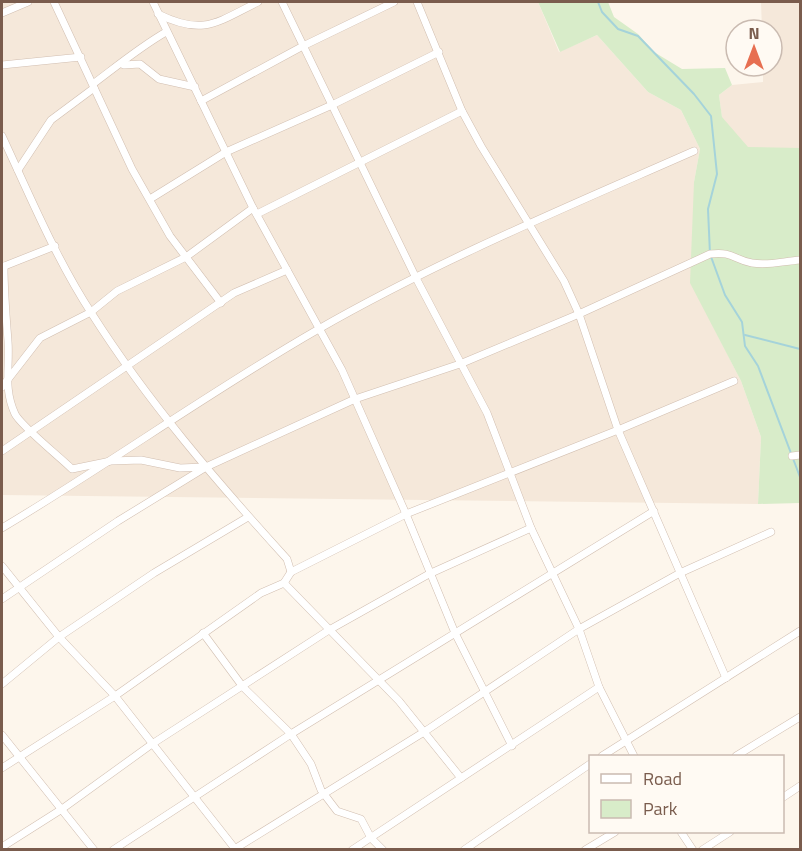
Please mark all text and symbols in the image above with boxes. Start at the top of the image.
north arrow [724,18,784,78]
text: N [748,21,760,45]
legend [589,755,784,833]
text: Road [643,765,682,792]
text: Park [643,795,678,822]

